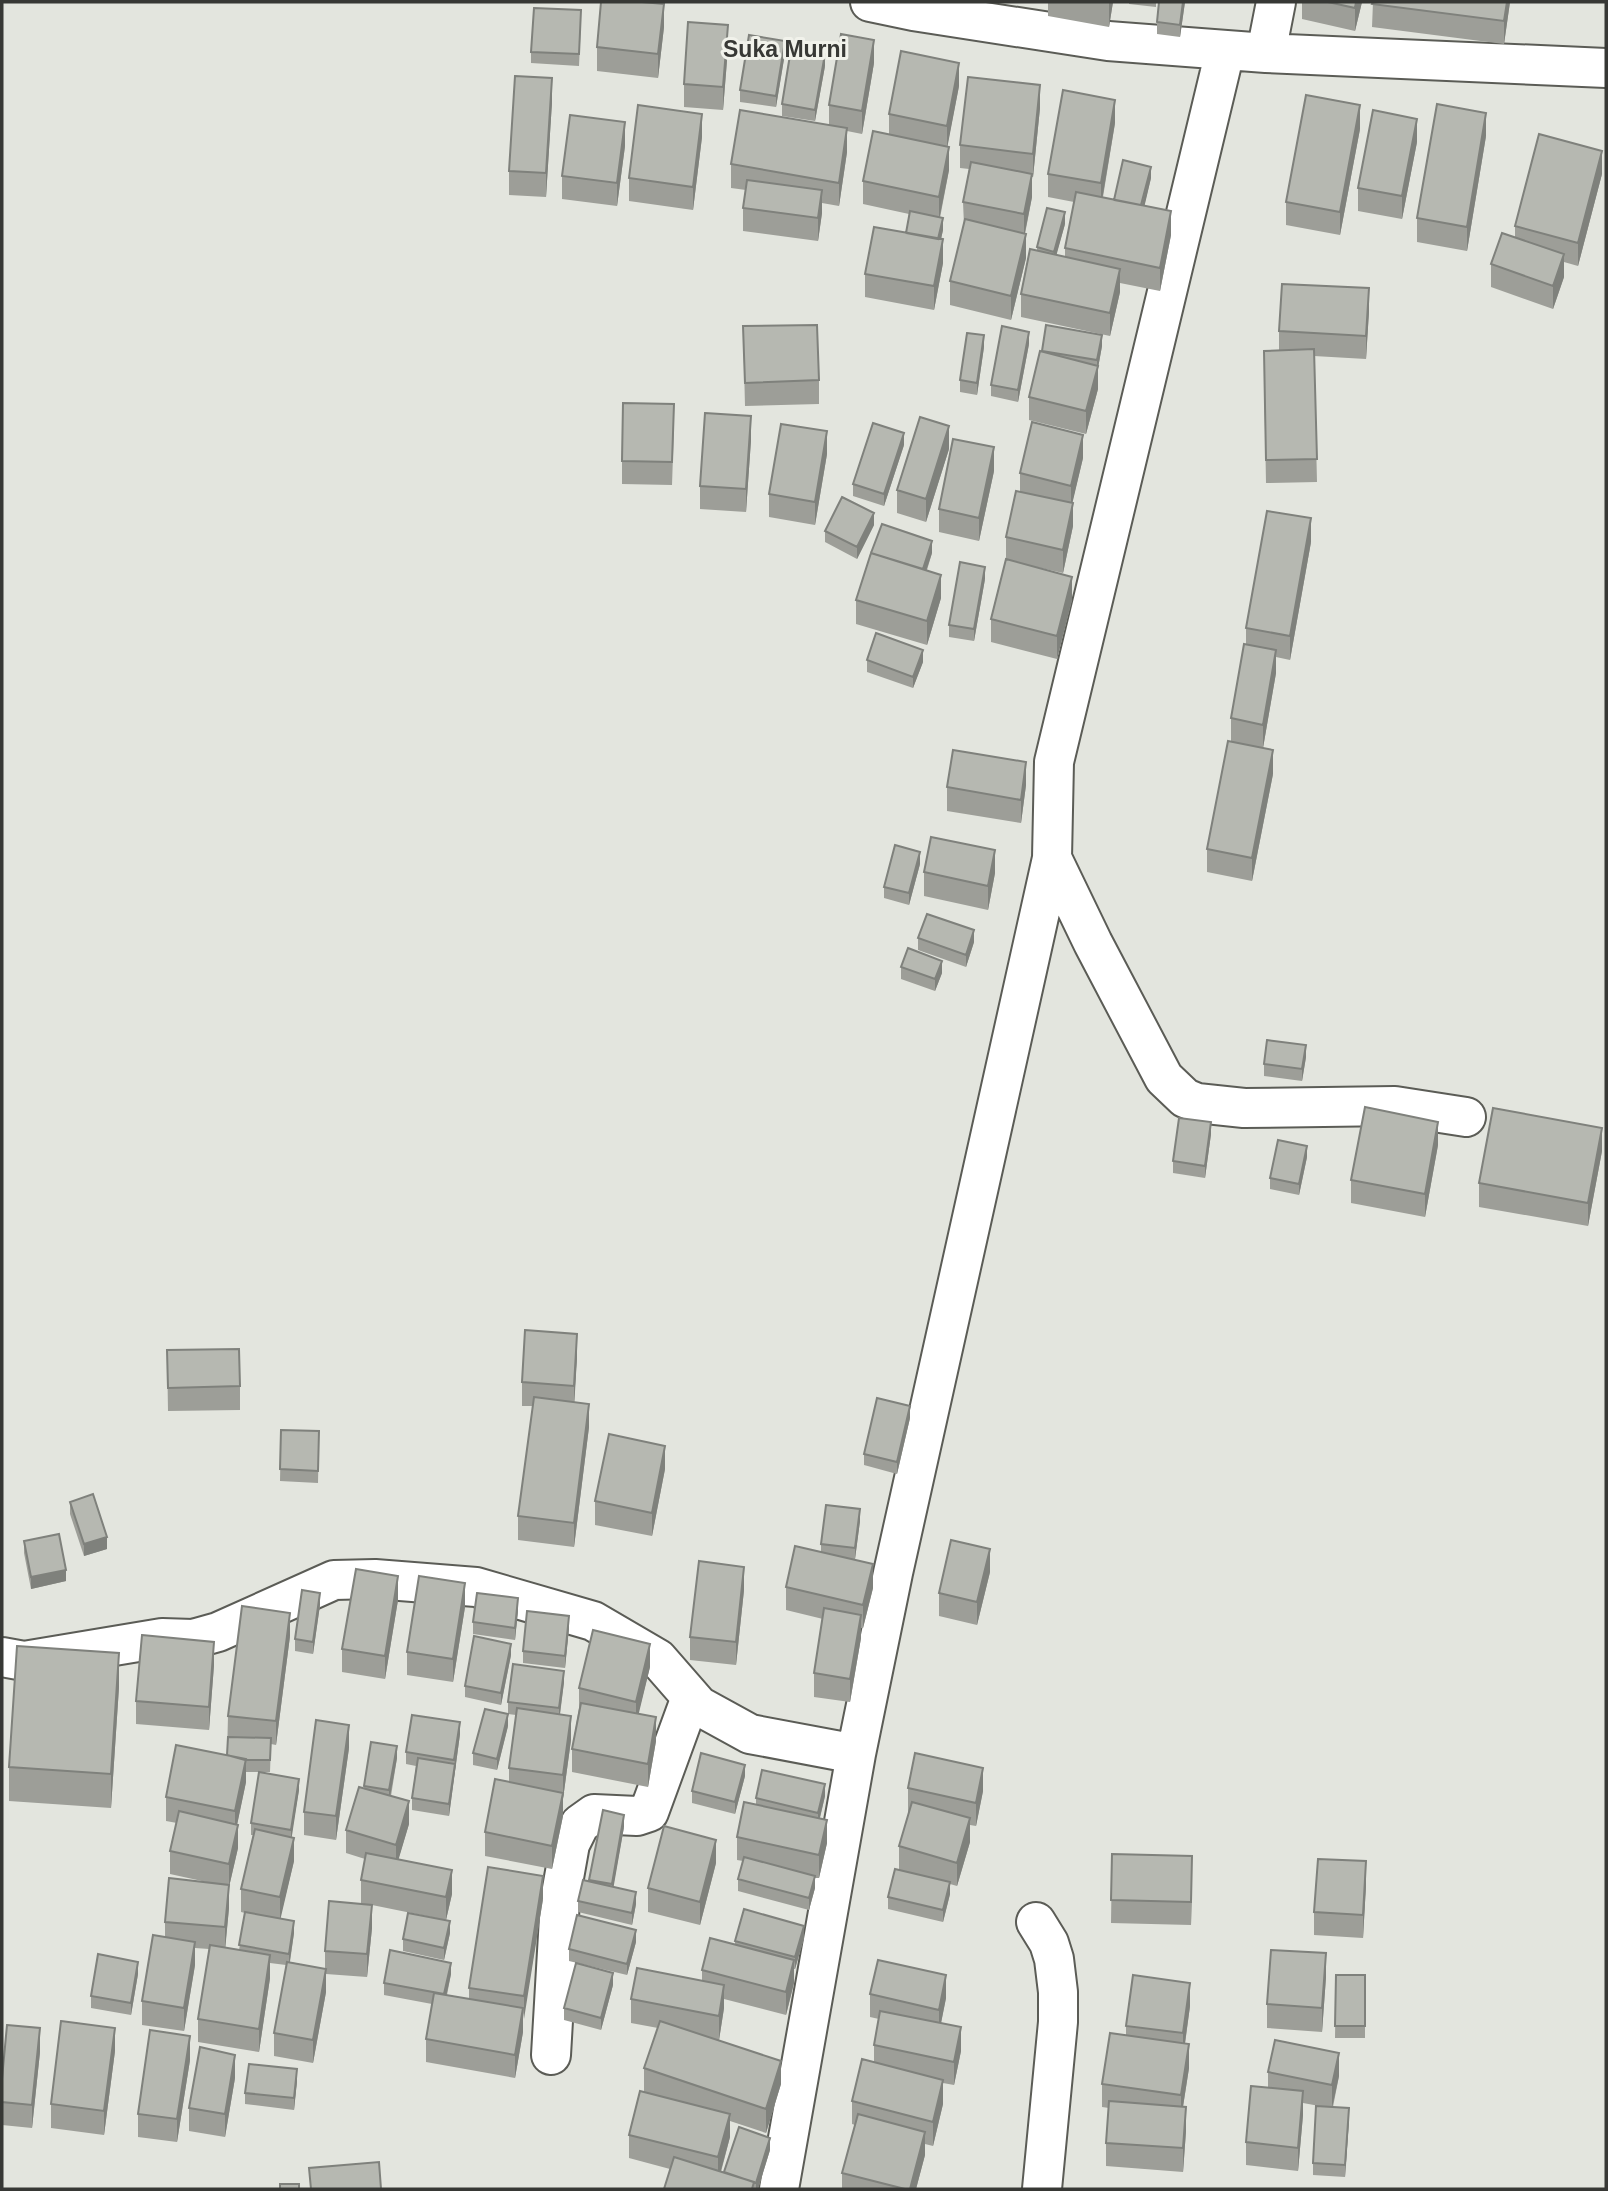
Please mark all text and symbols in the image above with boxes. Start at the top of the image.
district label: Suka Murni [723,36,847,62]

